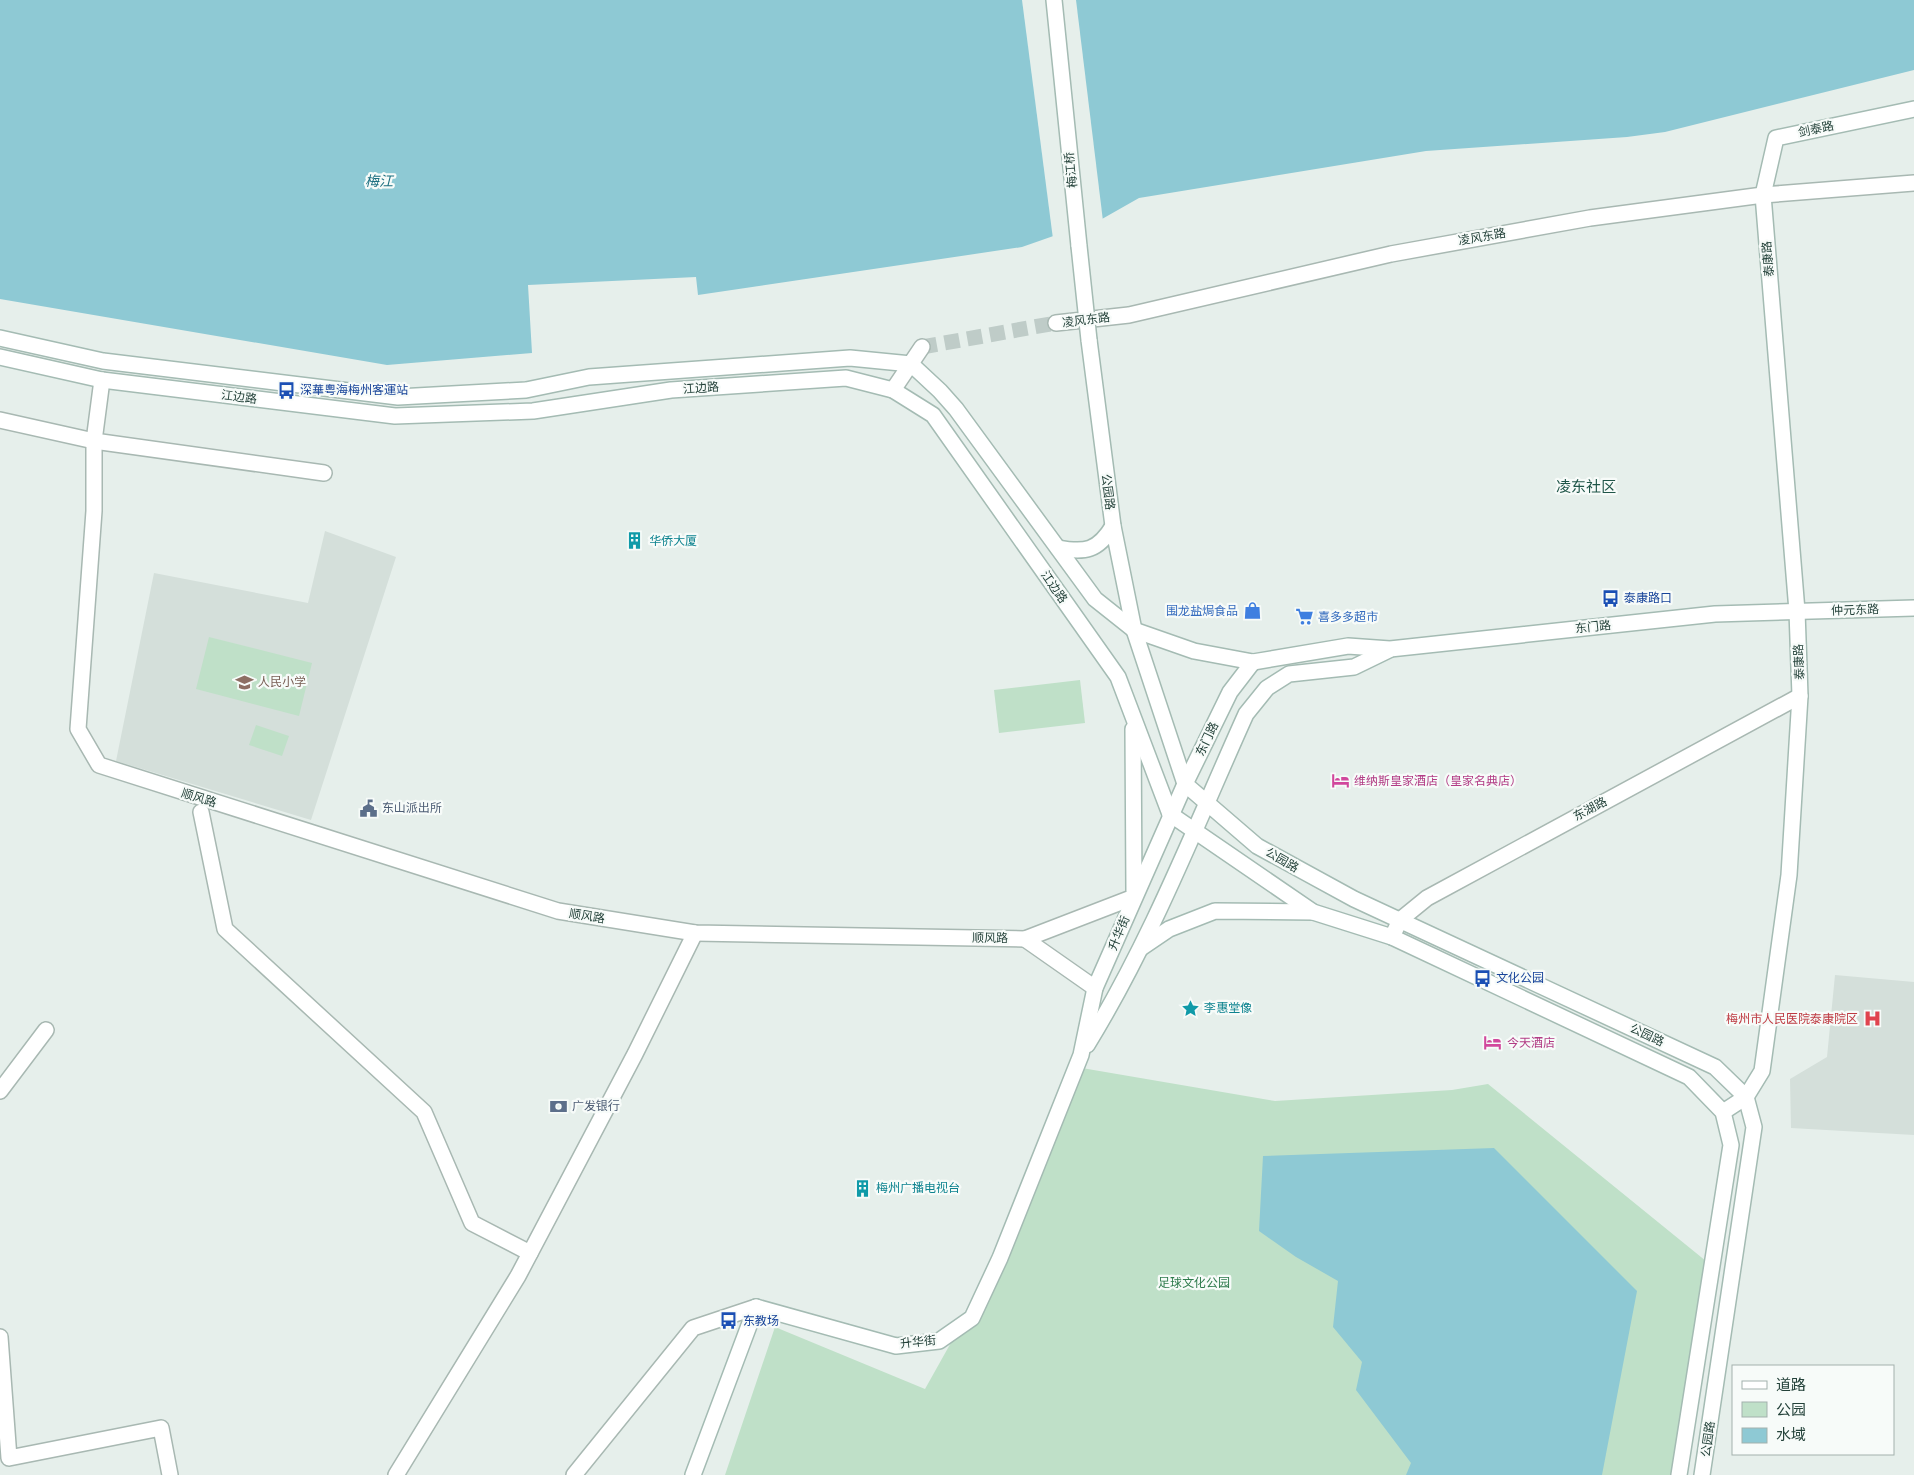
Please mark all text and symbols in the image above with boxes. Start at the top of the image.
street label: 剑泰路 [1797,118,1835,140]
street label: 梅江桥 [1062,151,1080,189]
water label: 梅江 [365,173,395,189]
street label: 凌风东路 [1457,226,1507,248]
street label: 泰康路 [1759,240,1777,278]
street label: 凌风东路 [1061,310,1111,330]
bus stop icon: 深華粵海梅州客運站 [276,380,296,400]
street label: 江边路 [683,380,719,396]
place label: 深華粵海梅州客運站 [300,383,408,397]
street label: 江边路 [220,388,258,406]
street label: 公园路 [1099,473,1117,511]
district label: 凌东社区 [1556,478,1616,496]
building icon: 华侨大厦 [625,531,645,551]
place label: 华侨大厦 [649,534,697,548]
street label: 江边路 [1038,568,1070,606]
bus stop icon: 泰康路口 [1600,588,1620,608]
place label: 泰康路口 [1624,591,1672,605]
shop icon: 围龙盐焗食品 [1242,601,1262,621]
street label: 仲元东路 [1831,602,1879,618]
place label: 围龙盐焗食品 [1166,604,1238,618]
supermarket icon: 喜多多超市 [1294,607,1314,627]
place label: 喜多多超市 [1318,610,1378,624]
street label: 东门路 [1574,618,1612,636]
street label: 泰康路 [1791,644,1807,680]
school or university icon: 人民小学 [234,672,254,692]
place label: 人民小学 [258,675,306,689]
street label: 东门路 [1193,720,1221,758]
hotel icon: 维纳斯皇家酒店（皇家名典店） [1330,771,1350,791]
place label: 维纳斯皇家酒店（皇家名典店） [1354,774,1522,788]
street label: 顺风路 [180,786,218,810]
street label: 东湖路 [1571,794,1609,824]
public building icon: 东山派出所 [358,798,378,818]
place label: 东山派出所 [382,801,442,815]
street label: 公园路 [1263,845,1301,875]
street label: 顺风路 [568,906,606,926]
street label: 升华街 [1106,914,1132,952]
street label: 顺风路 [972,931,1008,945]
bus stop icon: 文化公园 [1472,968,1492,988]
place label: 文化公园 [1496,971,1544,985]
place icon: 李惠堂像 [1180,998,1200,1018]
place label: 李惠堂像 [1204,1001,1252,1015]
hospital icon: 梅州市人民医院泰康院区 [1862,1009,1882,1029]
place label: 梅州市人民医院泰康院区 [1726,1012,1858,1026]
street label: 公园路 [1628,1021,1666,1049]
hotel icon: 今天酒店 [1483,1033,1503,1053]
place label: 今天酒店 [1507,1036,1555,1050]
bank icon: 广发银行 [548,1096,568,1116]
place label: 广发银行 [572,1099,620,1113]
building icon: 梅州广播电视台 [852,1178,872,1198]
place label: 梅州广播电视台 [876,1181,960,1195]
park label: 足球文化公园 [1158,1276,1230,1290]
bus stop icon: 东教场 [719,1311,739,1331]
place label: 东教场 [743,1314,779,1328]
street label: 升华街 [899,1333,937,1351]
legend [1732,1365,1894,1455]
text: 道路 [1776,1376,1806,1394]
text: 公园 [1776,1401,1806,1419]
street label: 公园路 [1699,1420,1717,1458]
text: 水域 [1776,1426,1806,1444]

